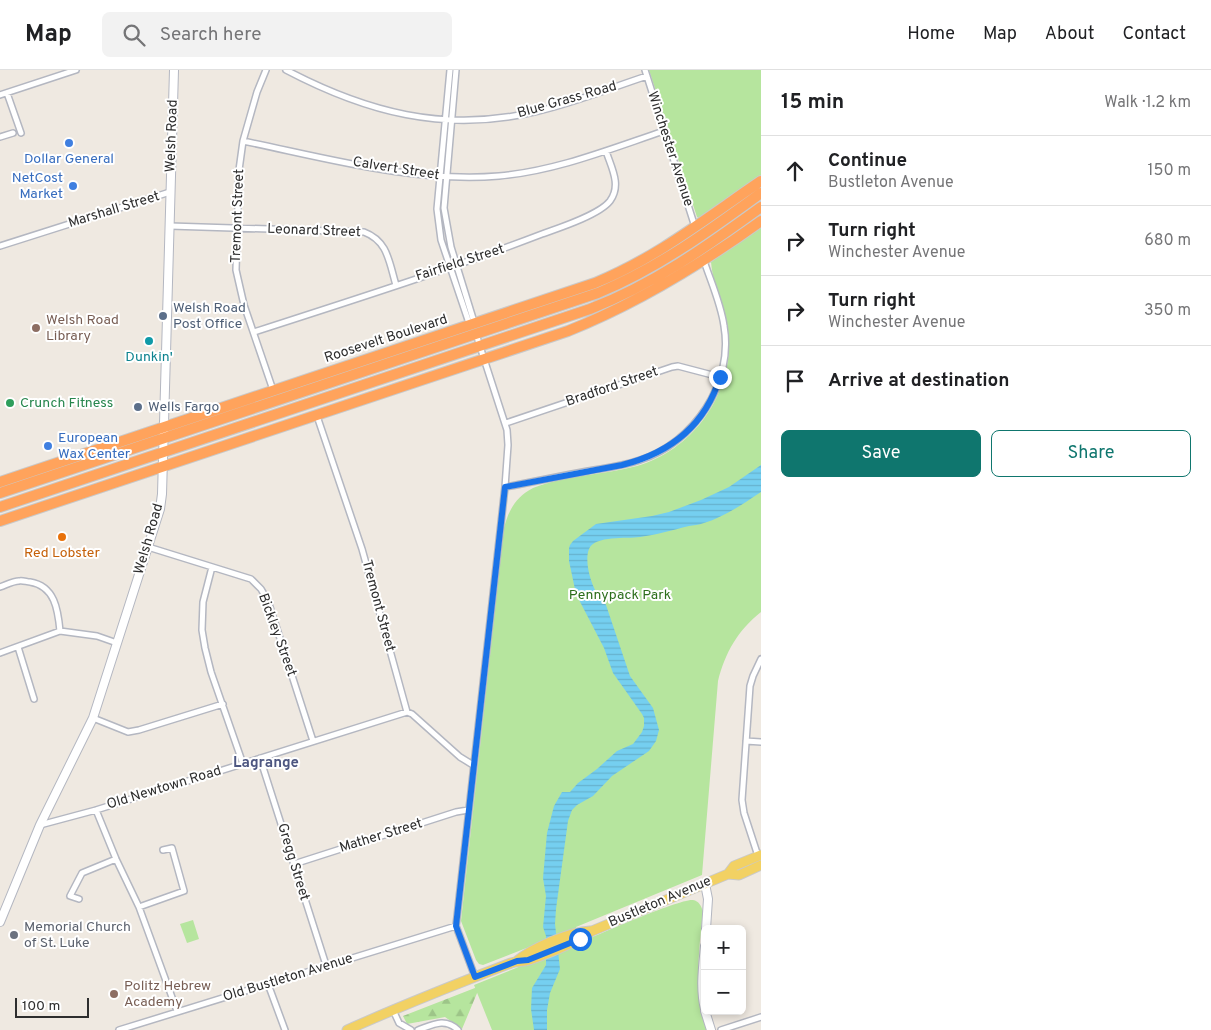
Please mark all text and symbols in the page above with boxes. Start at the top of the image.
search box [102,12,452,57]
text: Map [25,20,72,50]
icon: search [120,21,148,49]
text: Search here [160,23,261,47]
text: Home [907,23,955,46]
text: Map [983,23,1017,46]
text: About [1045,23,1094,46]
text: Contact [1122,23,1186,46]
street label: Blue Grass Road [515,78,619,122]
street label: Winchester Avenue [643,89,697,209]
text: 15 min [781,89,844,116]
text: Walk · 1.2 km [1104,93,1191,113]
street label: Welsh Road [162,99,182,173]
marker: Dollar General [63,137,75,149]
text: Continue [828,149,907,173]
place label: Dollar General [24,151,114,168]
street label: Calvert Street [351,154,441,184]
icon: ahead [781,157,809,185]
text: 150 m [1148,161,1191,181]
street label: Tremont Street [228,169,248,263]
place label: NetCost Market [12,170,63,203]
text: Bustleton Avenue [828,173,954,193]
marker: NetCost Market [67,180,79,192]
street label: Marshall Street [66,188,162,232]
text: Turn right [828,219,916,243]
street label: Leonard Street [267,221,361,241]
icon: right [781,227,809,255]
text: 680 m [1144,231,1191,251]
street label: Fairfield Street [413,241,507,285]
text: Winchester Avenue [828,243,965,263]
text: Turn right [828,289,916,313]
icon: right [781,297,809,325]
place label: Welsh Road Post Office [173,300,246,333]
text: 350 m [1144,301,1191,321]
marker: Welsh Road Post Office [157,310,169,322]
street label: Roosevelt Boulevard [322,311,450,367]
place label: Welsh Road Library [46,312,119,345]
text: Winchester Avenue [828,313,965,333]
marker: Welsh Road Library [30,322,42,334]
marker: Dunkin' [143,335,155,347]
place label: Dunkin' [125,349,173,366]
street label: Bradford Street [564,363,660,411]
route end [709,366,732,389]
icon: arrive [781,367,809,395]
text: Arrive at destination [828,369,1009,393]
place label: Crunch Fitness [20,395,113,412]
marker: Crunch Fitness [4,397,16,409]
place label: Wells Fargo [148,399,219,416]
marker: Wells Fargo [132,401,144,413]
place label: European Wax Center [58,430,131,463]
button: Save [781,430,981,477]
button: Share [991,430,1191,477]
marker: European Wax Center [42,440,54,452]
street label: Welsh Road [131,502,167,576]
marker: Red Lobster [56,531,68,543]
place label: Red Lobster [24,545,101,562]
street label: Tremont Street [358,558,398,654]
park label: Pennypack Park [569,587,671,604]
street label: Bickley Street [254,591,300,679]
district label: Lagrange [233,754,299,773]
street label: Old Newtown Road [105,762,223,814]
street label: Mather Street [337,815,425,857]
street label: Gregg Street [273,821,313,903]
street label: Bustleton Avenue [606,873,714,931]
place label: Memorial Church of St. Luke [24,919,131,952]
map controls [701,925,746,1015]
button: + [701,925,746,970]
route start [569,928,592,951]
marker: Memorial Church of St. Luke [8,929,20,941]
street label: Old Bustleton Avenue [221,950,355,1006]
button: − [701,970,746,1015]
place label: Politz Hebrew Academy [124,978,211,1011]
marker: Politz Hebrew Academy [108,988,120,1000]
scale bar [15,995,89,1018]
text: 100 m [22,998,60,1015]

